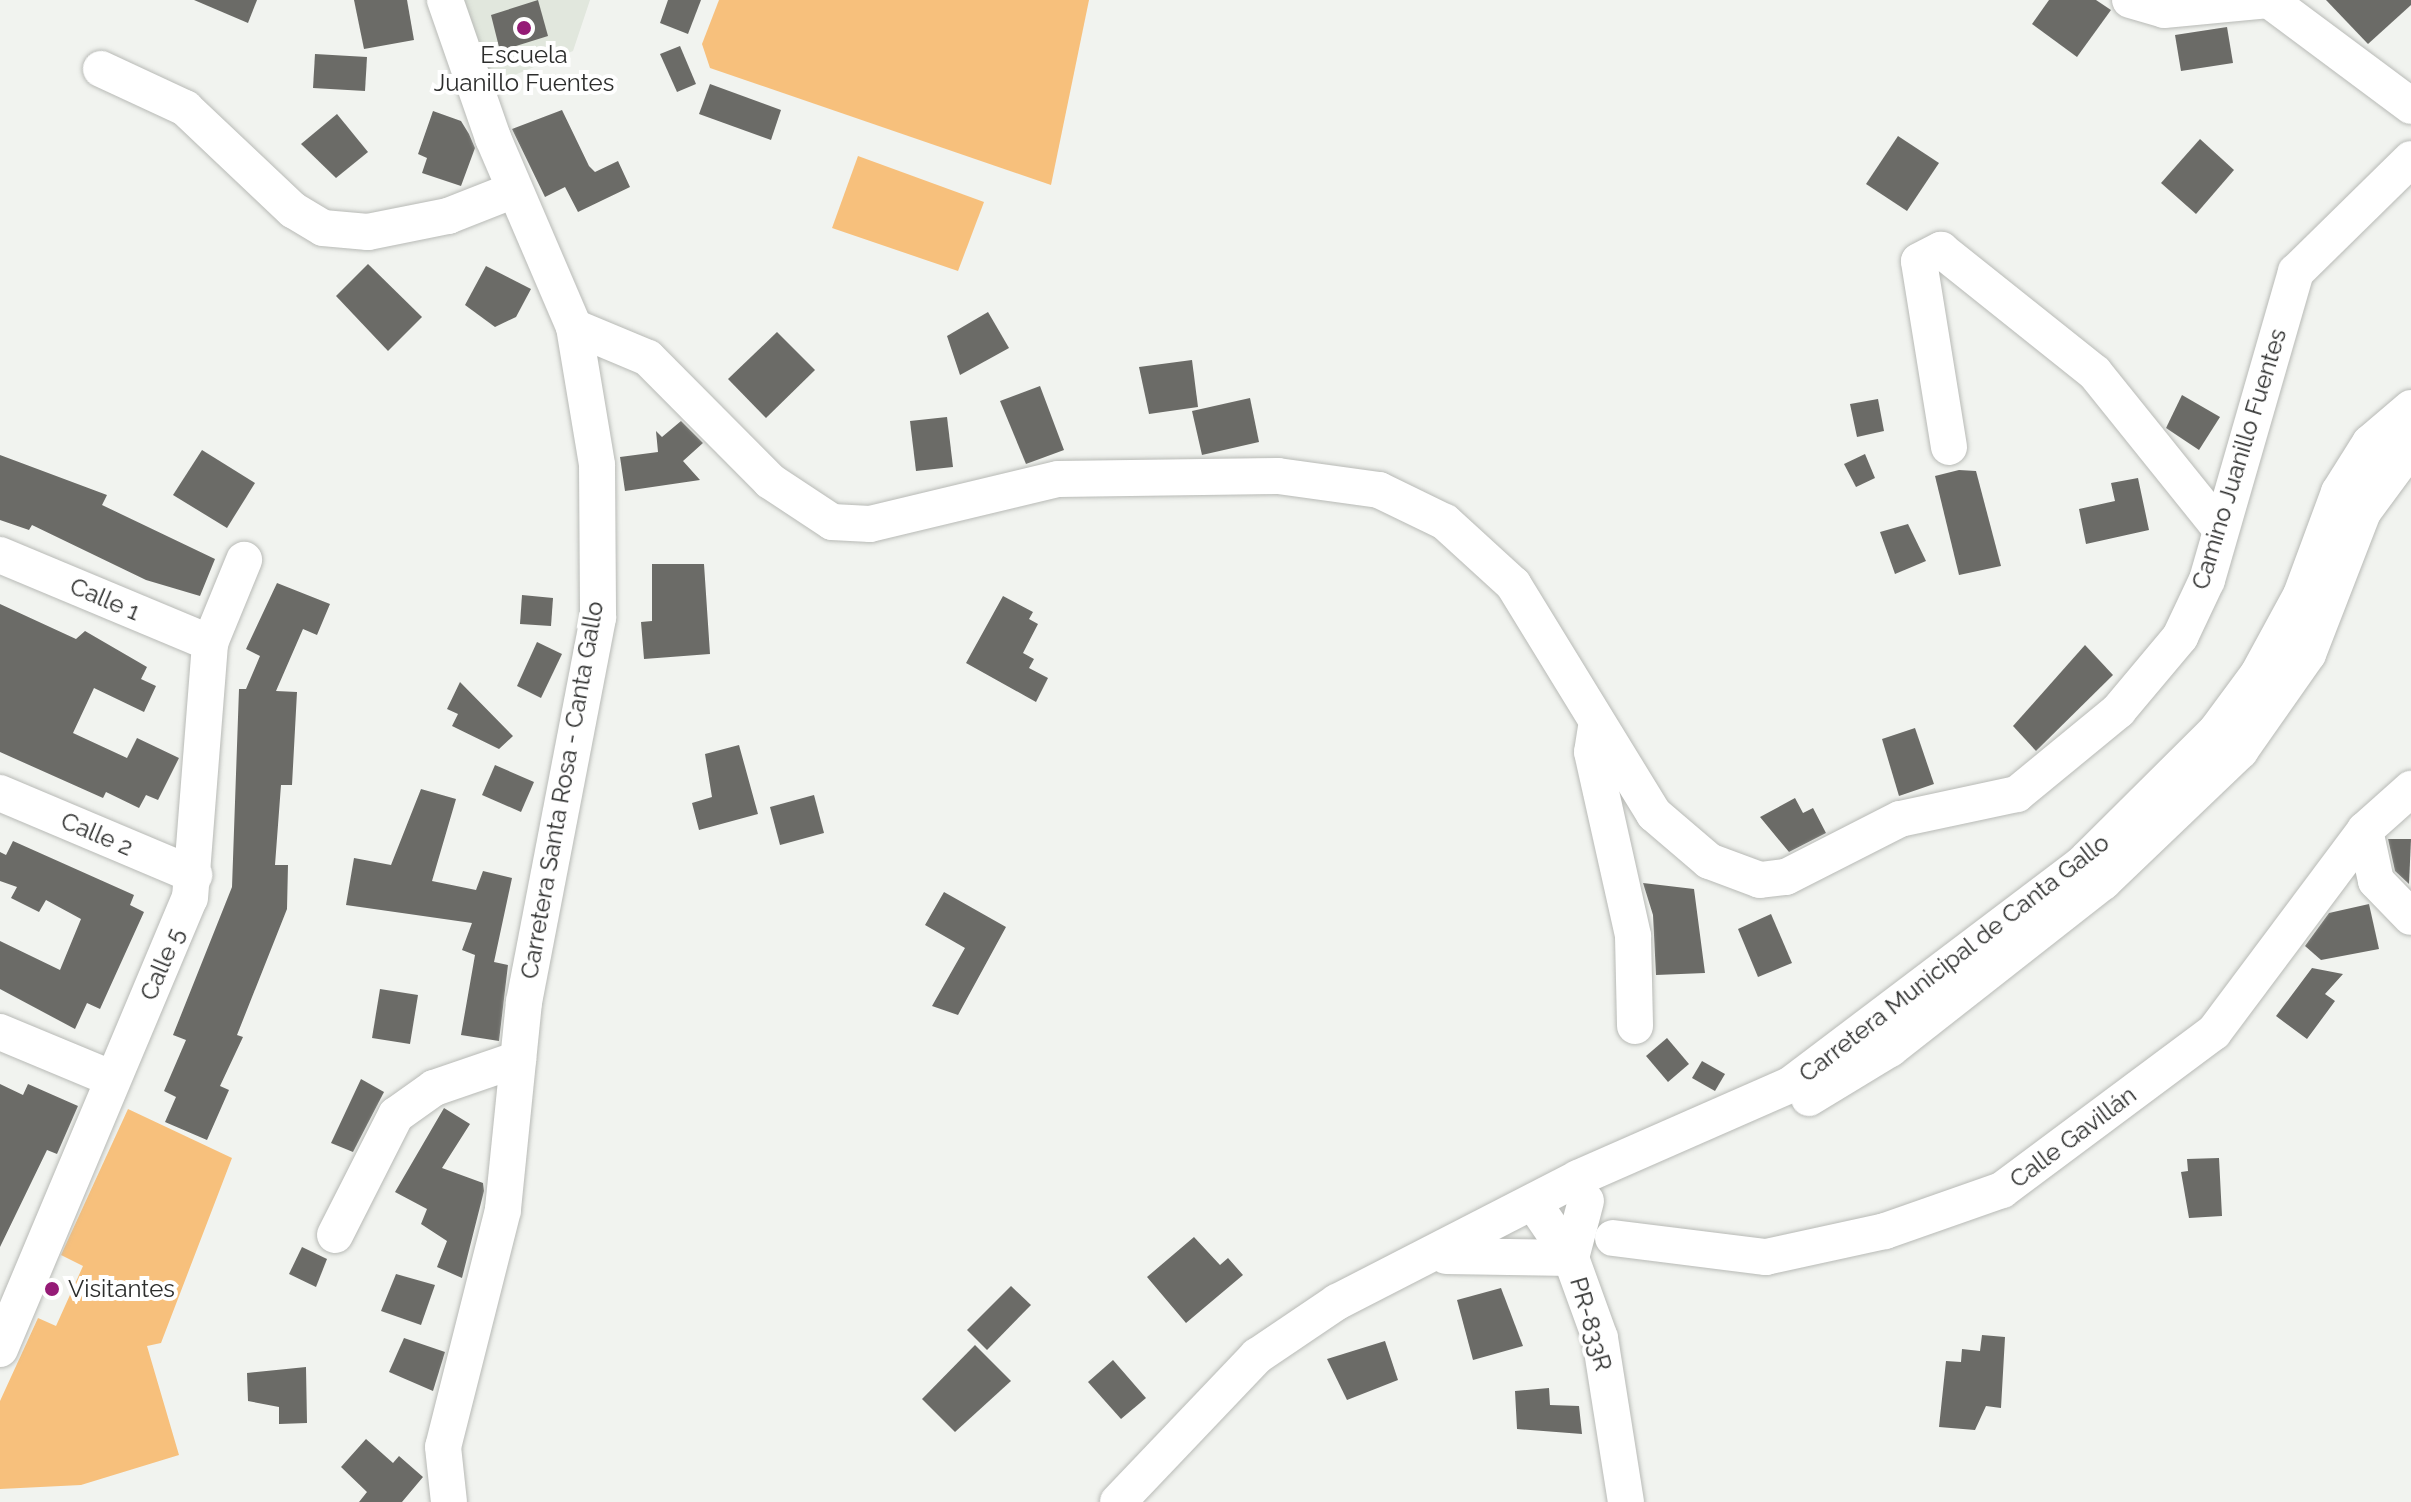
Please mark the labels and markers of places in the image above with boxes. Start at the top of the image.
marker: Escuela Juanillo Fuentes [515,19,533,37]
place label: Escuela Juanillo Fuentes [434,41,614,97]
place label: Visitantes [68,1275,175,1303]
marker: Visitantes [43,1280,61,1298]

